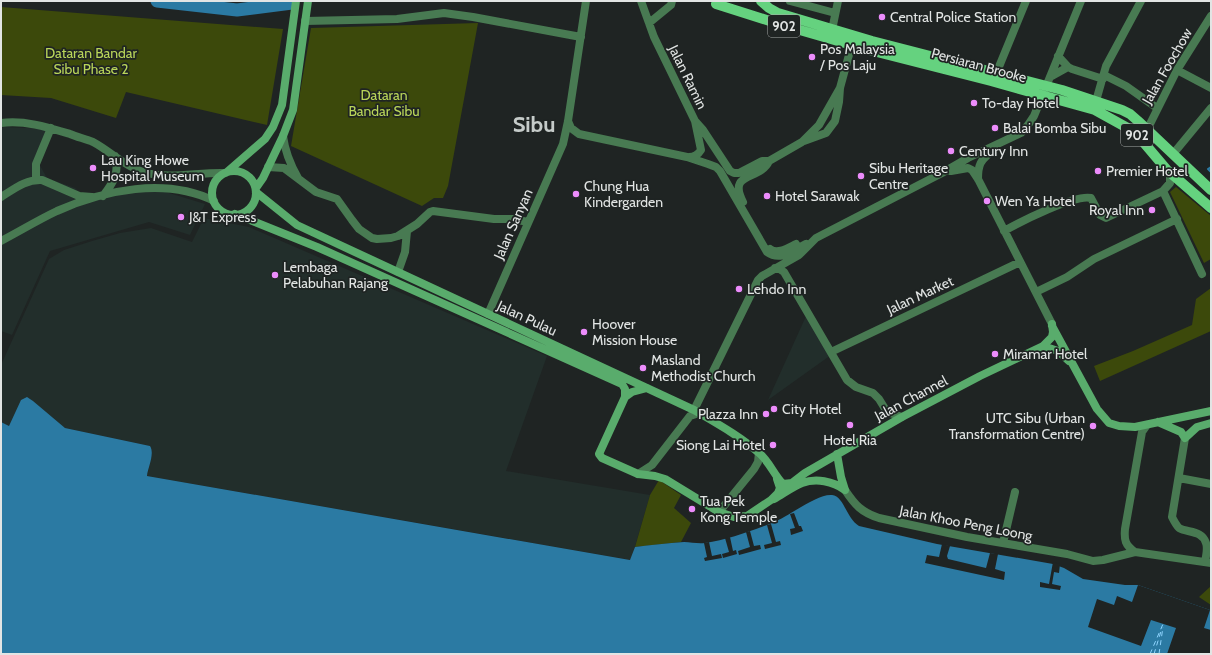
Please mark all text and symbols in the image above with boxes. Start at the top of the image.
place label: Central Police Station [890,8,1017,26]
marker: Central Police Station [877,12,887,22]
road number: 902 [768,15,800,37]
street label: Jalan Foochow [1137,25,1196,108]
place label: Pos Malaysia / Pos Laju [819,40,895,74]
street label: Jalan Ramin [664,41,711,112]
park label: Dataran Bandar Sibu Phase 2 [45,44,138,78]
street label: Persiaran Brooke [929,44,1029,86]
marker: Pos Malaysia / Pos Laju [807,52,817,62]
park label: Dataran Bandar Sibu [348,86,420,120]
place label: To-day Hotel [982,94,1060,112]
marker: To-day Hotel [969,98,979,108]
district label: Sibu [513,111,555,138]
place label: Balai Bomba Sibu [1003,119,1106,137]
marker: Balai Bomba Sibu [990,123,1000,133]
road number: 902 [1121,124,1153,146]
place label: Century Inn [959,142,1028,160]
marker: Century Inn [946,146,956,156]
place label: Lau King Howe Hospital Museum [101,151,204,185]
place label: Sibu Heritage Centre [869,159,948,193]
place label: Premier Hotel [1106,162,1188,180]
marker: Lau King Howe Hospital Museum [88,163,98,173]
marker: Premier Hotel [1093,166,1103,176]
marker: Sibu Heritage Centre [856,171,866,181]
place label: Chung Hua Kindergarden [584,177,663,211]
street label: Jalan Sanyan [489,186,537,263]
place label: Hotel Sarawak [775,187,860,205]
marker: Chung Hua Kindergarden [571,189,581,199]
marker: Hotel Sarawak [762,191,772,201]
place label: Wen Ya Hotel [995,192,1076,210]
marker: Wen Ya Hotel [982,196,992,206]
place label: Royal Inn [1089,201,1144,219]
marker: Royal Inn [1147,205,1157,215]
place label: J&T Express [188,208,256,226]
marker: J&T Express [176,212,186,222]
place label: Lembaga Pelabuhan Rajang [283,258,389,292]
marker: Lembaga Pelabuhan Rajang [270,270,280,280]
street label: Jalan Market [883,272,956,319]
place label: Lehdo Inn [747,280,807,298]
marker: Lehdo Inn [734,284,744,294]
street label: Jalan Pulau [493,296,560,340]
place label: Hoover Mission House [592,315,677,349]
marker: Hoover Mission House [579,327,589,337]
place label: Miramar Hotel [1003,345,1088,363]
marker: Miramar Hotel [990,349,1000,359]
place label: Masland Methodist Church [651,351,756,385]
marker: Masland Methodist Church [638,363,648,373]
street label: Jalan Channel [870,371,951,425]
place label: City Hotel [782,400,842,418]
marker: City Hotel [769,404,779,414]
place label: Plazza Inn [698,405,758,423]
marker: Plazza Inn [761,409,771,419]
place label: UTC Sibu (Urban Transformation Centre) [949,409,1085,443]
marker: Hotel Ria [845,420,855,430]
marker: UTC Sibu (Urban Transformation Centre) [1088,421,1098,431]
place label: Hotel Ria [823,431,877,449]
place label: Siong Lai Hotel [676,436,766,454]
marker: Siong Lai Hotel [768,440,778,450]
place label: Tua Pek Kong Temple [700,492,777,526]
street label: Jalan Khoo Peng Loong [897,501,1035,545]
marker: Tua Pek Kong Temple [687,504,697,514]

